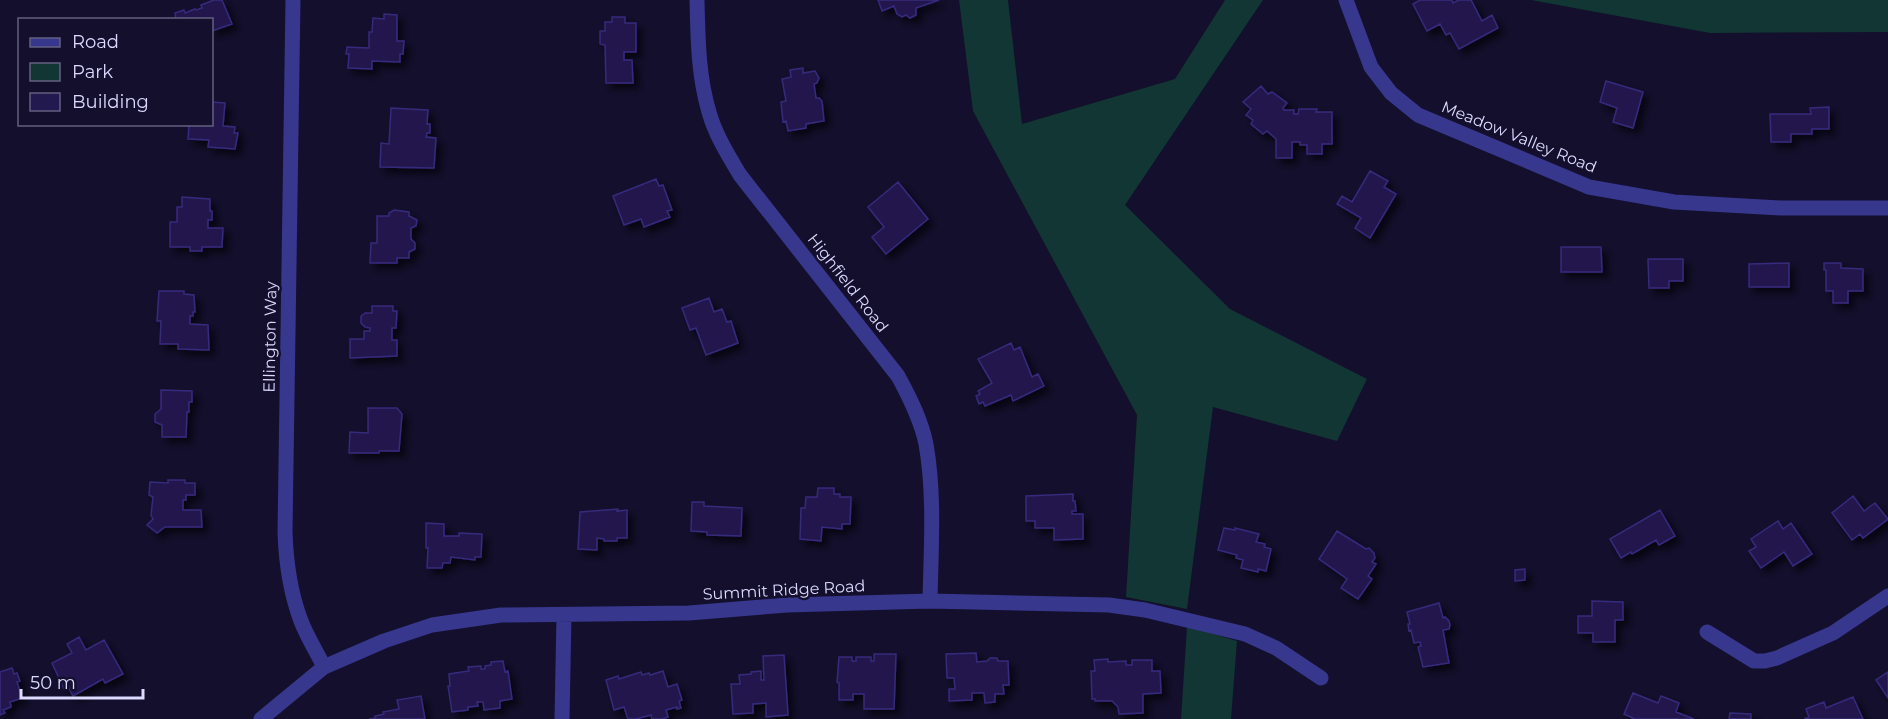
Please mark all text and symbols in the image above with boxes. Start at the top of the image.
legend [18,18,213,126]
text: Road [72,31,119,53]
text: Park [72,61,113,83]
text: Building [72,91,149,113]
street label: Meadow Valley Road [1439,97,1599,177]
street label: Highfield Road [804,230,892,336]
street label: Ellington Way [260,281,280,393]
street label: Summit Ridge Road [702,576,866,604]
scale bar [21,662,142,700]
text: 50 m [30,672,76,694]

